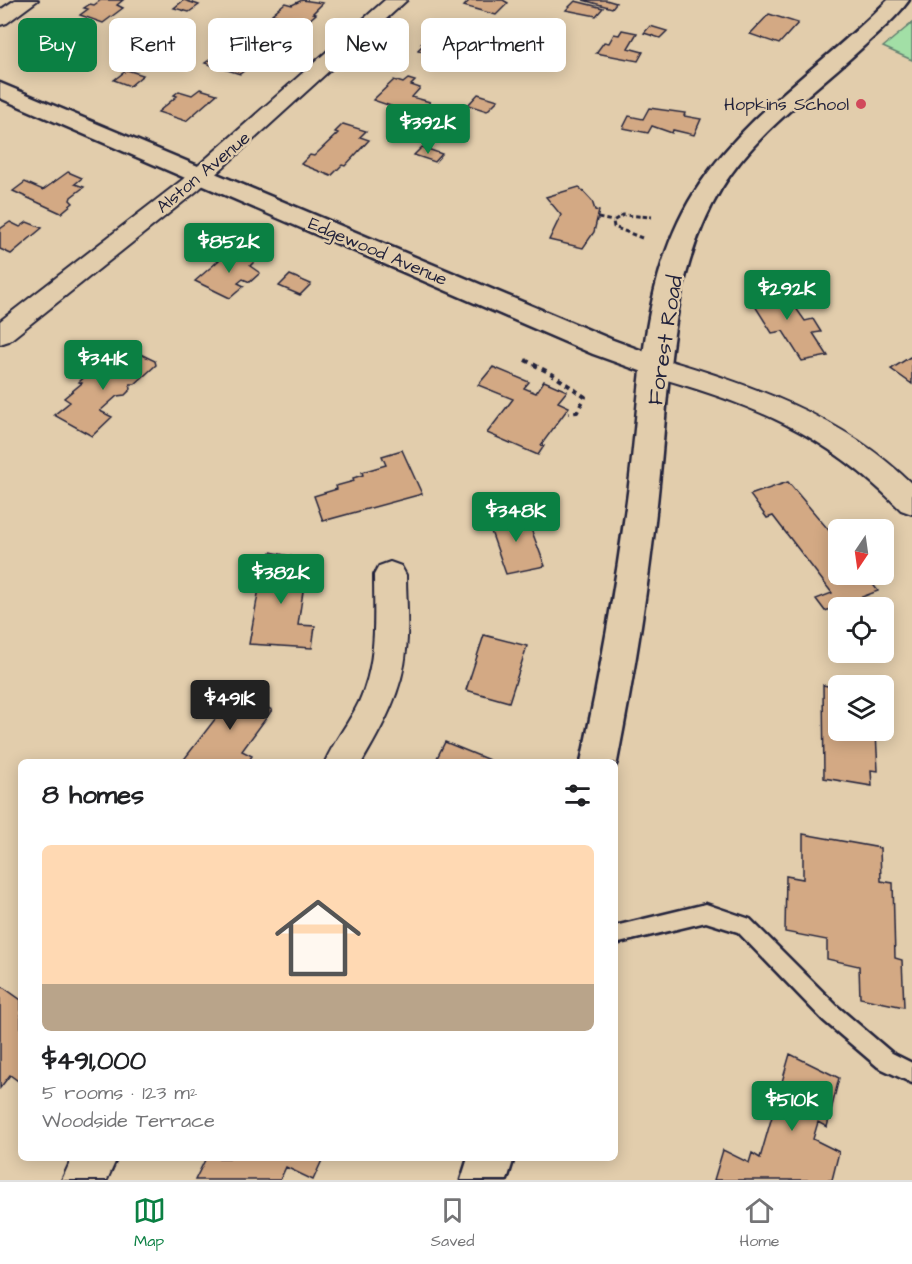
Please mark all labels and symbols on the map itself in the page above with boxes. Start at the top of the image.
place label: Hopkins School [724,92,849,117]
marker: Hopkins School [854,97,868,111]
pin: $392K [386,104,470,155]
street label: Alston Avenue [151,126,256,219]
street label: Edgewood Avenue [304,211,451,293]
pin: $852K [187,223,271,274]
pin: $292K [745,270,829,321]
street label: Forest Road [640,273,691,407]
pin: $341K [61,340,145,391]
pin: $348K [474,492,558,543]
north arrow [828,519,894,585]
pin: $382K [239,554,323,605]
pin: $491K [188,680,272,731]
pin: $510K [750,1081,834,1132]

